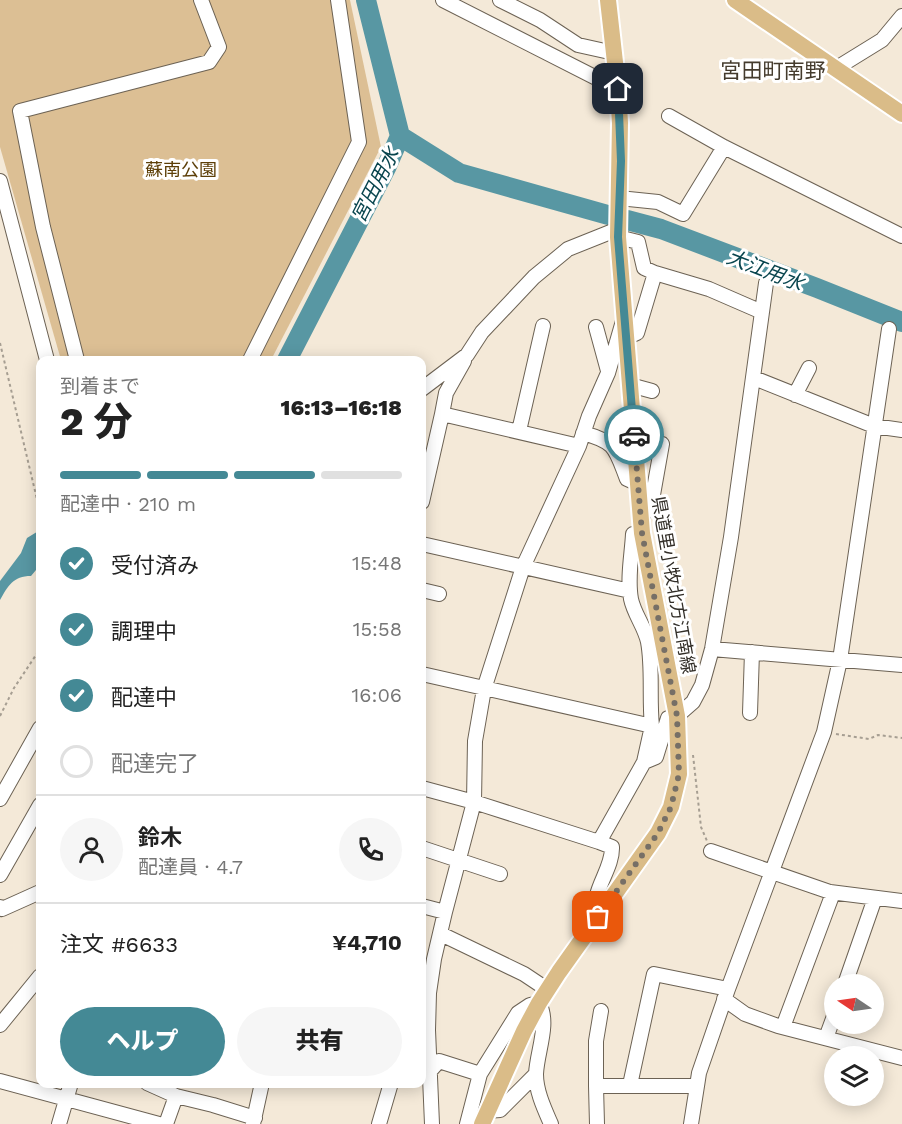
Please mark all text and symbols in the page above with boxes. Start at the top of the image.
district label: 宮田町南野 [721,58,826,83]
pin [592,63,643,114]
icon: home [601,72,634,105]
water label: 宮田用水 [346,142,405,226]
park label: 蘇南公園 [145,159,217,180]
water label: 大江用水 [723,244,809,296]
text: 到着まで [60,374,140,398]
text: 16:13–16:18 [281,395,402,420]
text: 2 分 [60,399,133,444]
courier [604,405,664,465]
icon: car [618,419,651,452]
text: 配達中 · 210 m [60,492,196,516]
street label: 県道里小牧北方江南線 [648,495,700,675]
icon: check [60,547,93,580]
text: 15:48 [352,551,402,575]
text: 受付済み [111,553,199,578]
icon: check [60,613,93,646]
text: 15:58 [353,617,402,641]
text: 調理中 [111,619,177,644]
icon: check [60,679,93,712]
text: 16:06 [352,683,402,707]
text: 配達中 [111,685,177,710]
text: 配達完了 [111,751,199,776]
button: person [60,818,123,881]
button: phone [339,818,402,881]
text: 鈴木 [138,825,182,850]
text: 配達員 · 4.7 [138,855,243,879]
pin [572,891,623,942]
icon: bag [581,900,614,933]
text: ¥4,710 [332,930,402,955]
text: 注文 #6633 [60,932,178,957]
north arrow [824,974,884,1034]
map controls [824,974,884,1106]
button: ヘルプ [60,1007,225,1076]
button: 共有 [237,1007,402,1076]
button: layers [824,1046,884,1106]

